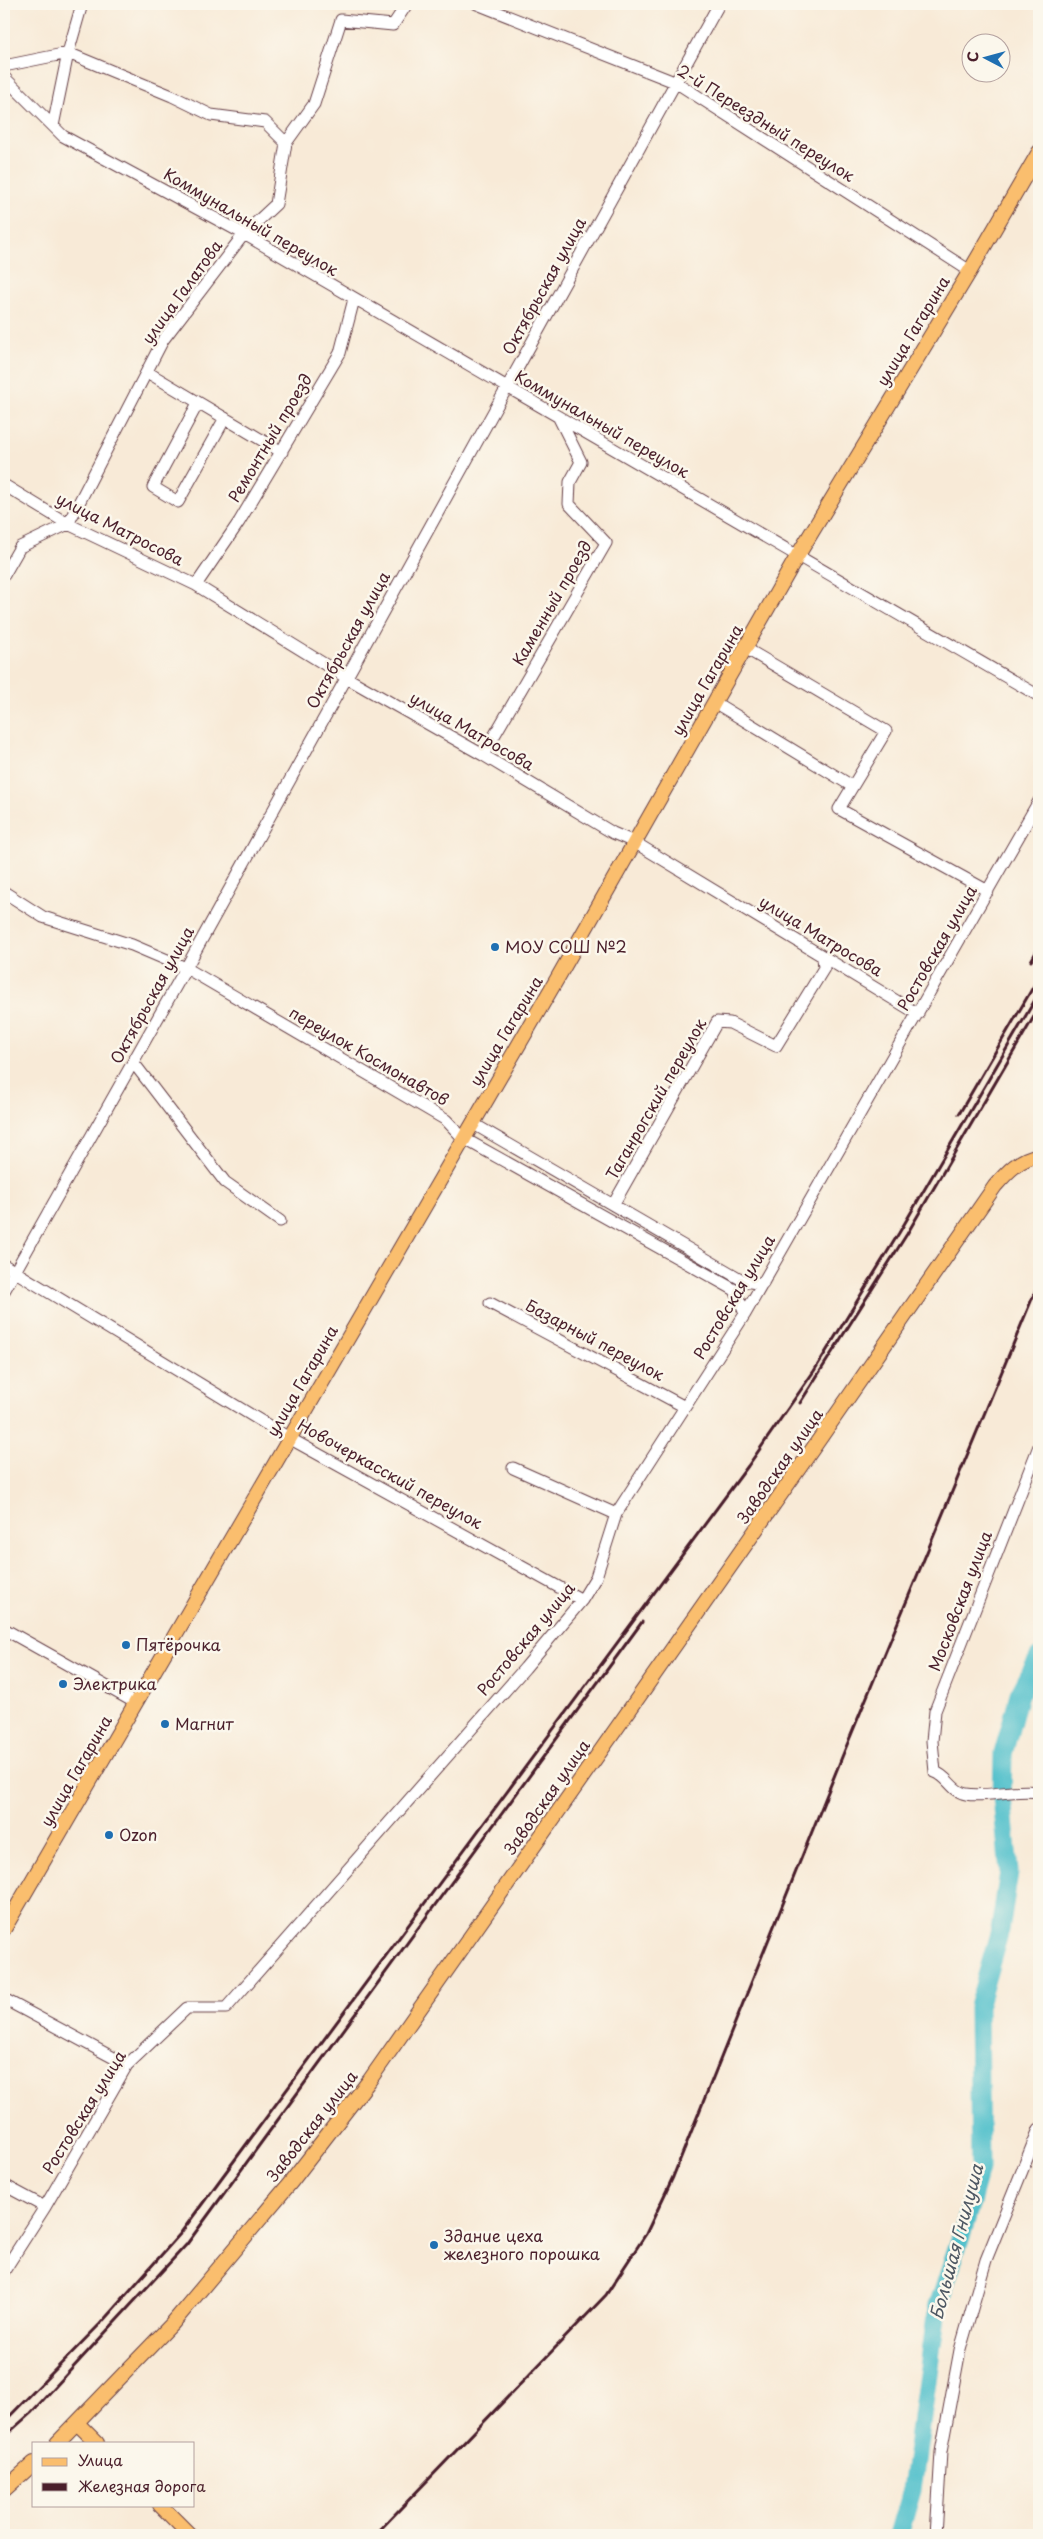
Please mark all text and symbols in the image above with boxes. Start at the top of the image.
north arrow [960,32,1010,82]
text: С [962,50,984,63]
street label: 2-й Переездный переулок [673,58,860,187]
street label: Коммунальный переулок [160,161,344,281]
street label: Октябрьская улица [495,212,591,359]
street label: улица Галатова [135,234,227,349]
street label: улица Гагарина [870,271,955,390]
street label: Коммунальный переулок [511,363,695,483]
street label: Ремонтный проезд [221,369,317,506]
street label: улица Матросова [53,486,188,571]
street label: Каменный проезд [505,535,597,670]
street label: Октябрьская улица [299,566,395,713]
street label: улица Гагарина [665,619,748,740]
street label: улица Матросова [406,685,539,776]
street label: Ростовская улица [890,880,982,1015]
street label: улица Матросова [755,889,888,982]
street label: Октябрьская улица [103,921,199,1068]
place label: МОУ СОШ №2 [505,934,627,958]
marker: МОУ СОШ №2 [489,941,501,953]
street label: улица Гагарина [463,971,548,1090]
street label: переулок Космонавтов [285,1000,454,1111]
street label: Таганрогский переулок [599,1013,712,1184]
street label: Ростовская улица [686,1230,780,1363]
street label: Базарный переулок [522,1292,669,1386]
street label: улица Гагарина [260,1320,343,1441]
street label: Заводская улица [731,1403,828,1528]
street label: Новочеркасский переулок [294,1412,488,1534]
street label: Московская улица [921,1527,997,1674]
street label: Ростовская улица [471,1576,580,1700]
place label: Пятёрочка [136,1632,221,1656]
marker: Пятёрочка [120,1639,132,1651]
place label: Электрика [73,1671,157,1695]
marker: Электрика [57,1678,69,1690]
street label: улица Гагарина [34,1710,117,1831]
place label: Магнит [175,1711,235,1735]
marker: Магнит [159,1718,171,1730]
street label: Заводская улица [498,1734,595,1859]
place label: Ozon [119,1822,157,1846]
marker: Ozon [103,1829,115,1841]
street label: Ростовская улица [35,2045,131,2178]
street label: Заводская улица [260,2065,362,2186]
water label: Большая Гнилуша [922,2160,990,2322]
place label: Здание цеха железного порошка [443,2223,600,2265]
marker: Здание цеха железного порошка [428,2239,440,2251]
legend [32,2442,195,2506]
text: Улица [78,2448,123,2471]
text: Железная дорога [78,2474,206,2497]

